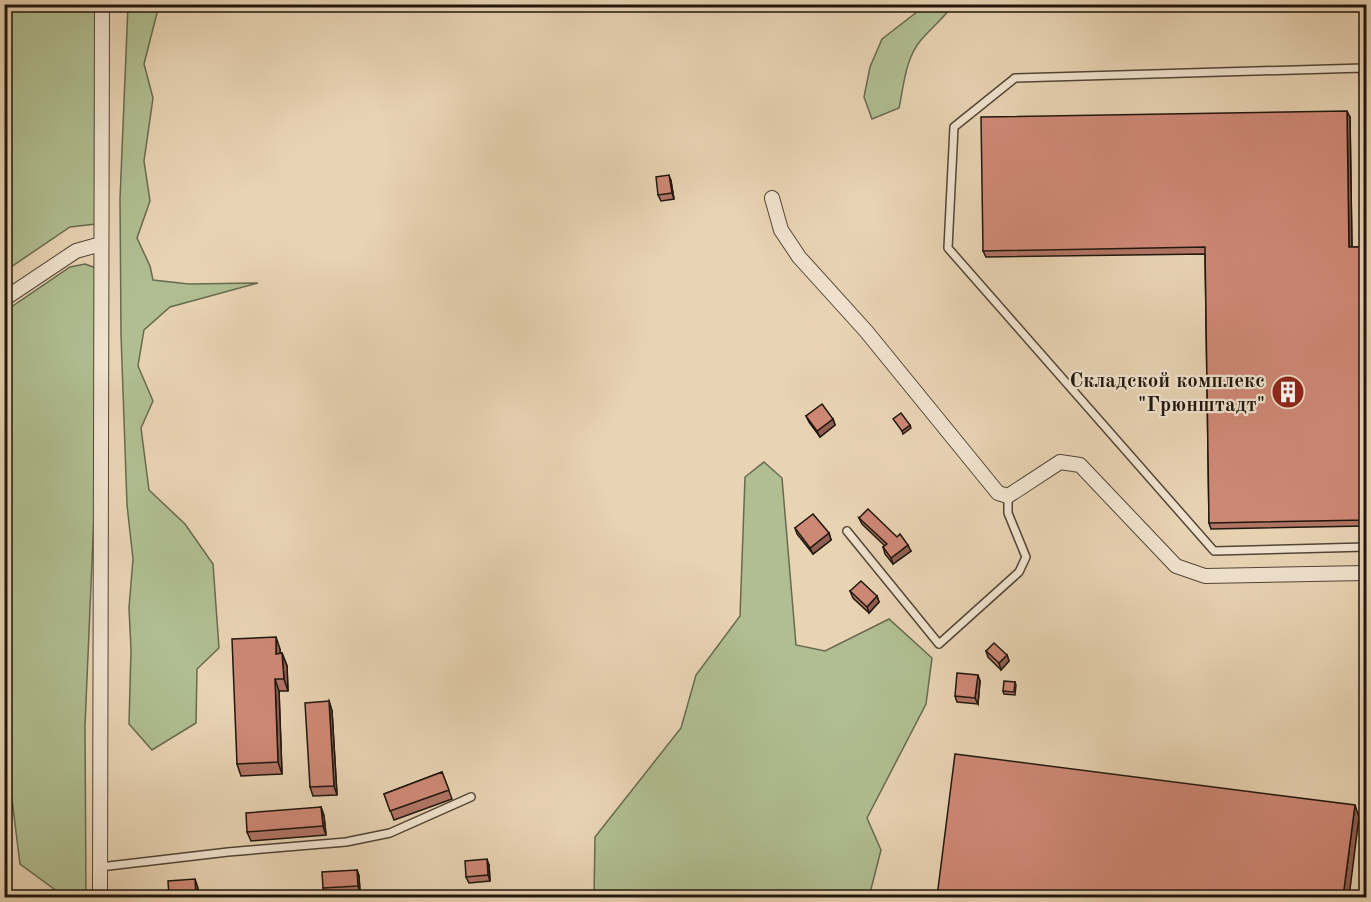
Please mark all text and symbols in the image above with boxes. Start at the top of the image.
place label: Складской комплекс "Грюнштадт" [1070,371,1265,416]
building icon: Складской комплекс "Грюнштадт" [1270,374,1306,410]

